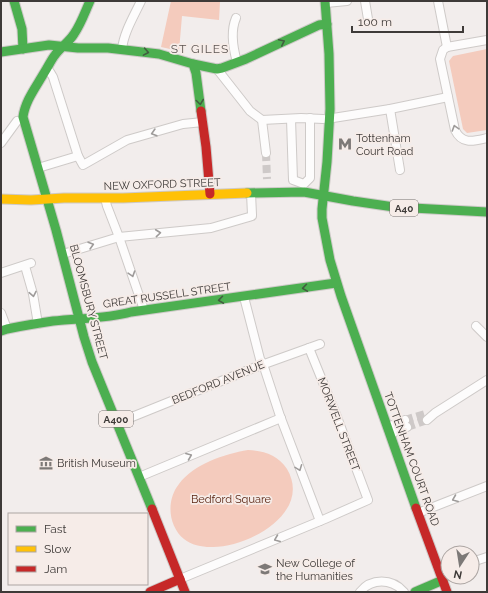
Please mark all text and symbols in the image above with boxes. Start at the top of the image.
scale bar [352,8,463,34]
text: 100 m [358,15,392,29]
one-way arrow [277,39,285,47]
district label: ST GILES [171,42,229,56]
one-way arrow [143,47,149,56]
one-way arrow [195,99,204,105]
one-way arrow [451,125,460,132]
one-way arrow [151,128,158,137]
place label: Tottenham Court Road [356,132,414,158]
metro station icon: Tottenham Court Road [337,136,353,152]
street label: NEW OXFORD STREET [103,176,221,193]
road number: A40 [390,200,418,216]
one-way arrow [155,229,161,238]
one-way arrow [88,242,94,250]
street label: BLOOMSBURY STREET [67,243,110,362]
one-way arrow [127,270,135,277]
street label: GREAT RUSSELL STREET [102,280,232,311]
one-way arrow [302,283,308,292]
one-way arrow [28,291,36,298]
one-way arrow [218,295,224,304]
street label: BEDFORD AVENUE [170,358,267,407]
street label: MORWELL STREET [315,376,362,473]
street label: TOTTENHAM COURT ROAD [381,390,442,528]
road number: A400 [99,411,133,427]
one-way arrow [186,453,193,461]
museum icon: British Museum [38,455,54,471]
place label: British Museum [57,457,136,470]
one-way arrow [295,465,303,472]
park label: Bedford Square [191,493,272,506]
one-way arrow [452,494,459,502]
legend [8,513,148,585]
text: Fast [44,522,67,536]
one-way arrow [273,534,280,542]
text: Slow [44,542,71,556]
north arrow [440,545,480,585]
place label: New College of the Humanities [276,557,355,583]
school or university icon: New College of the Humanities [257,561,273,577]
text: Jam [44,562,67,576]
text: N [453,567,463,582]

